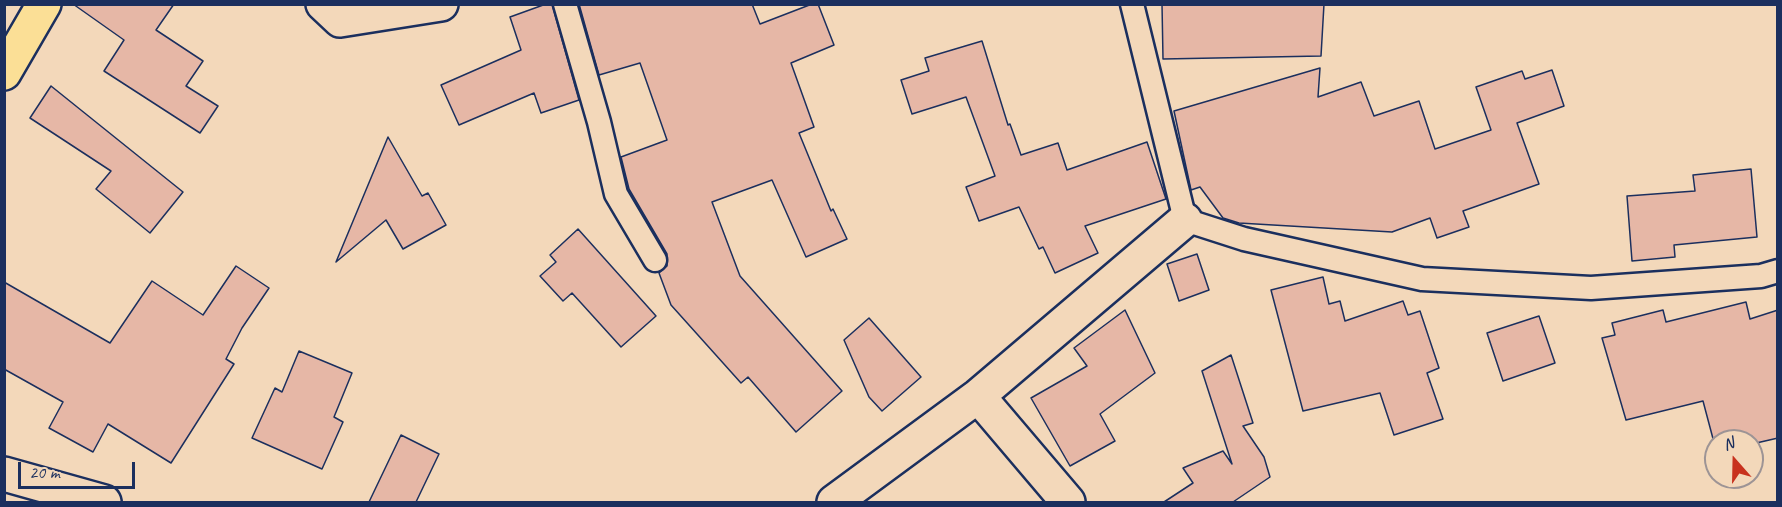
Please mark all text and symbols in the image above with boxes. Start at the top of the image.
north arrow [1704,429,1764,489]
text: N [1720,433,1737,455]
scale bar [21,450,138,488]
text: 20 m [29,461,60,483]

